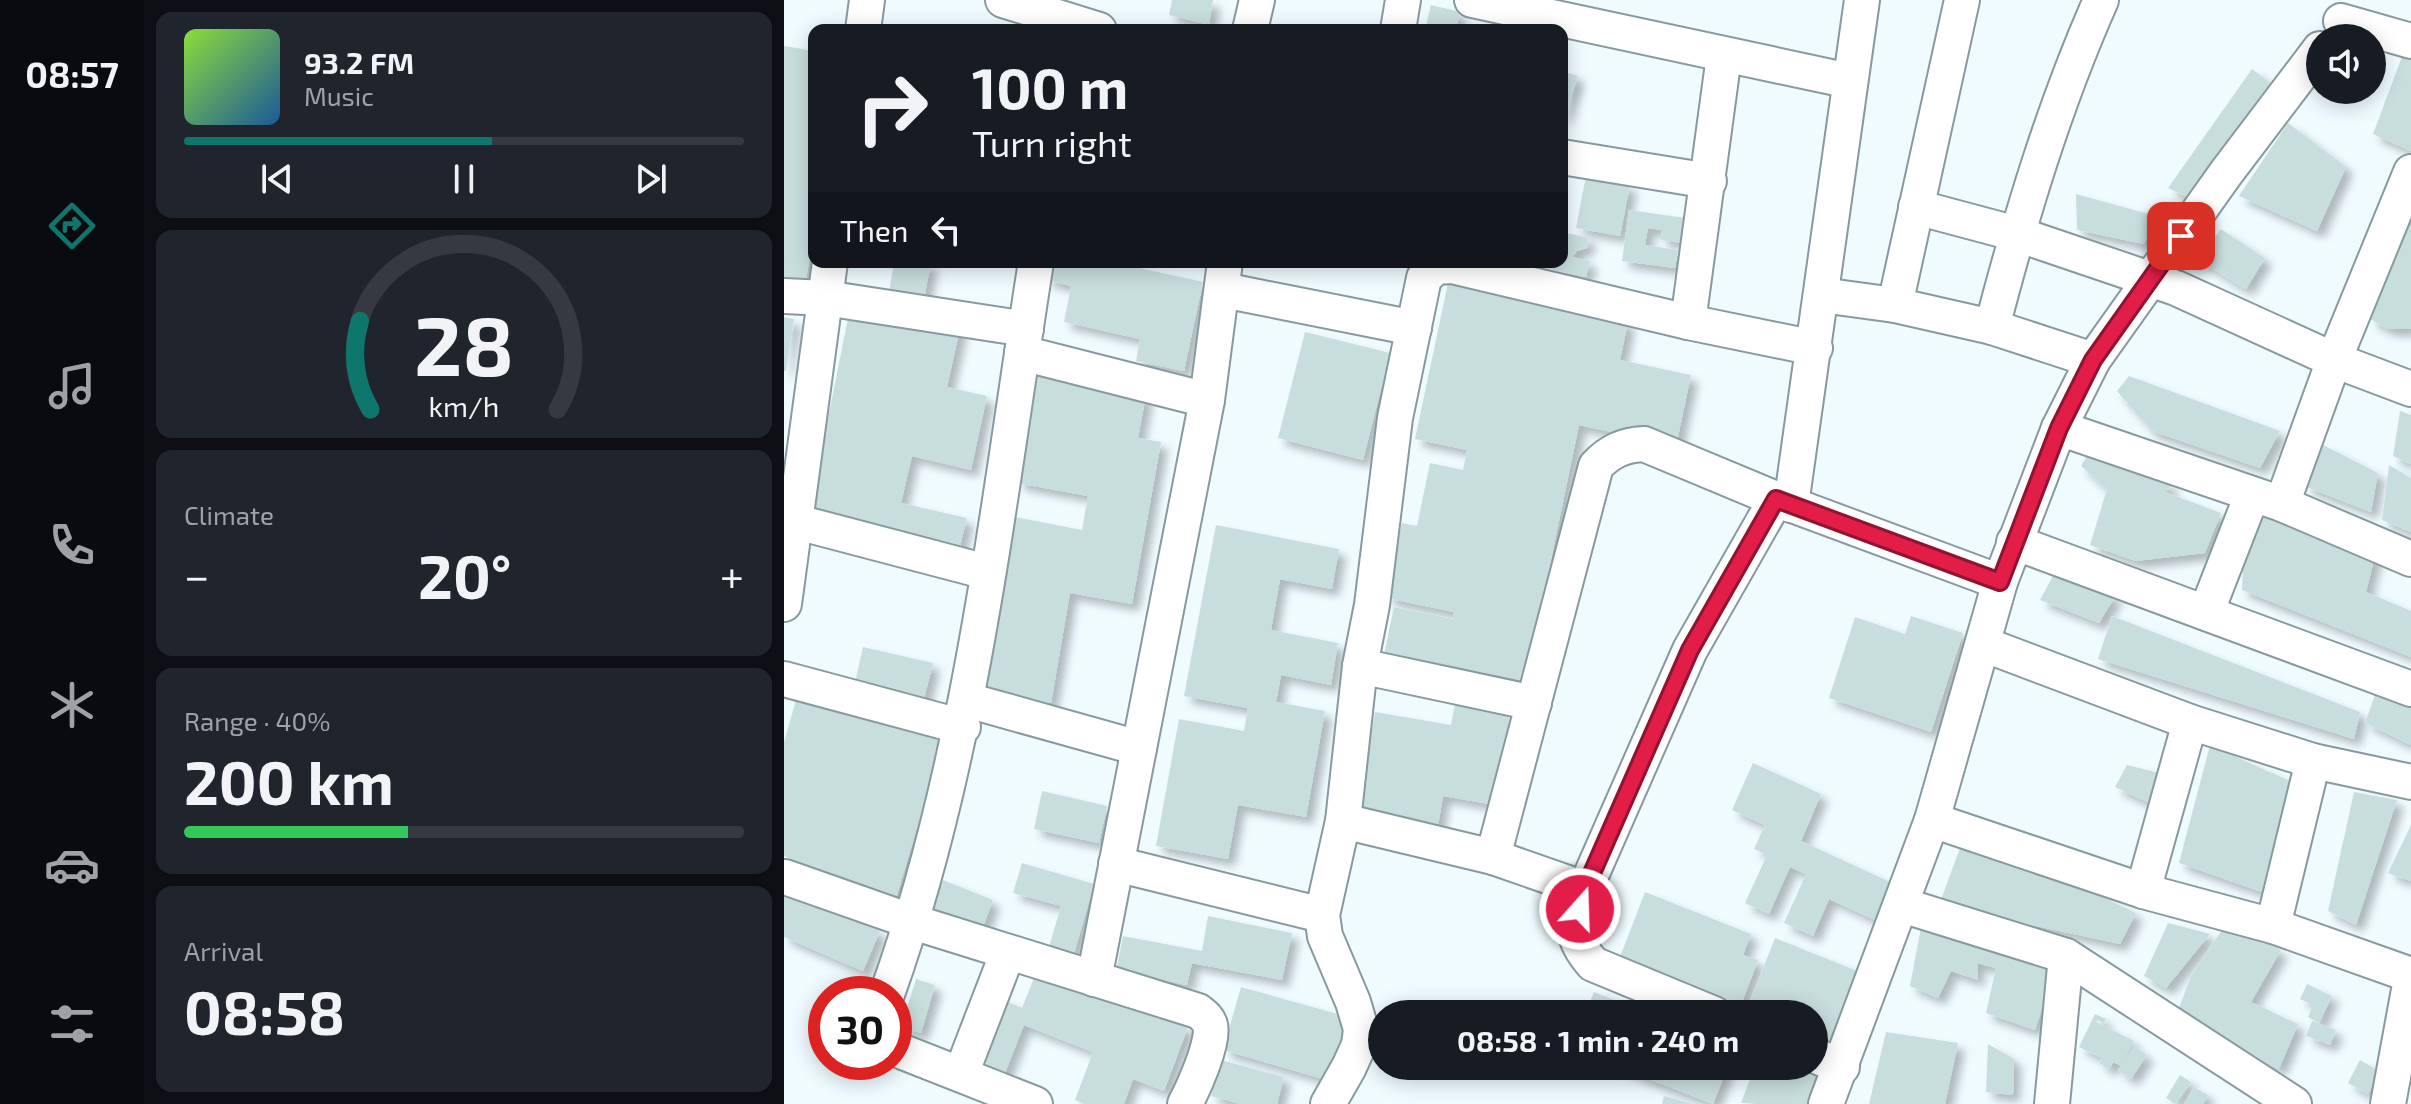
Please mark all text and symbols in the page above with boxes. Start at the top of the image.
map controls [2306,24,2386,104]
button: sound [2306,24,2386,104]
text: 93.2 FM [304,44,414,80]
text: 08:57 [25,52,119,95]
text: 100 m [972,53,1128,120]
icon: right [840,56,944,160]
text: Music [304,80,374,111]
text: Turn right [972,121,1132,164]
icon: previous [255,157,299,201]
icon: pause [442,157,486,201]
icon: next [629,157,673,201]
icon: directions [44,198,100,254]
pin [2147,202,2215,270]
icon: left [924,208,968,252]
text: Then [840,212,908,248]
icon: arrive [2159,214,2203,258]
text: 28 [414,293,514,393]
icon: music [44,358,100,414]
text: km/h [429,388,499,423]
text: Climate [184,499,274,530]
icon: phone [44,517,100,573]
text: 20° [418,539,511,611]
text: − [184,548,210,601]
text: + [720,548,744,601]
icon: climate [44,677,100,733]
text: Range · 40% [184,705,330,736]
text: 200 km [184,745,394,817]
icon: car [44,837,100,893]
position arrow [1538,867,1622,951]
text: Arrival [184,935,263,966]
text: 08:58 [184,975,345,1047]
speed limit sign: 30 [808,976,912,1080]
icon: filters [44,996,100,1052]
text: 08:58 · 1 min · 240 m [1457,1022,1739,1058]

